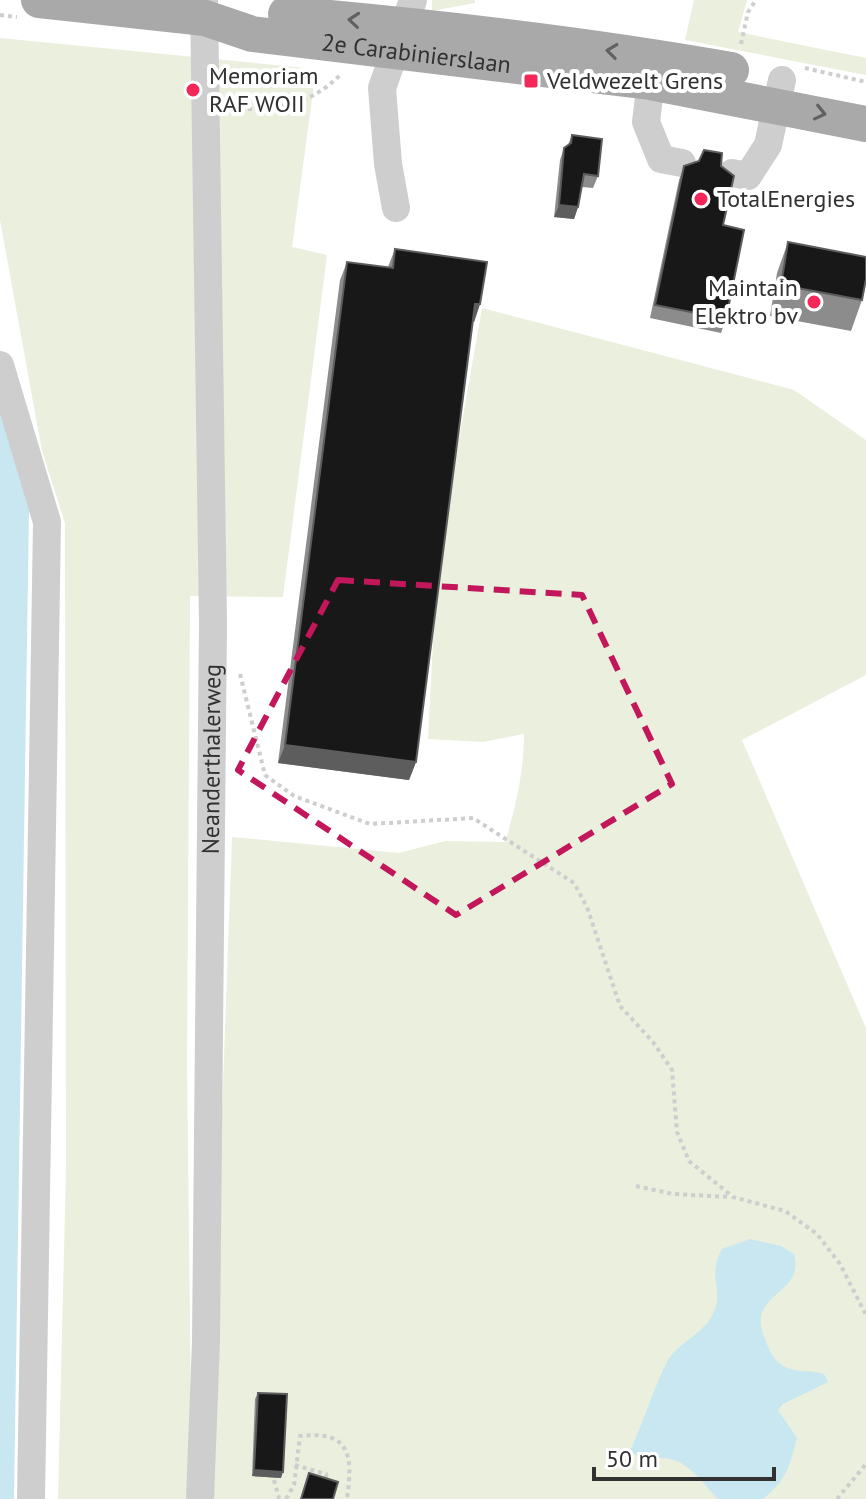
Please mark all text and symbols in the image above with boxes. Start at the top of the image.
one-way arrow [347,12,360,29]
street label: 2e Carabinierslaan [320,27,513,80]
one-way arrow [606,43,619,60]
place label: Memoriam RAF WOII [209,60,319,119]
place label: Veldwezelt Grens [546,65,723,96]
marker: Veldwezelt Grens [522,72,540,90]
marker: Memoriam RAF WOII [184,81,202,99]
one-way arrow [812,104,826,121]
place label: TotalEnergies [717,183,855,214]
marker: TotalEnergies [692,190,710,208]
place label: Maintain Elektro bv [695,272,798,331]
marker: Maintain Elektro bv [805,293,823,311]
street label: Neanderthalerweg [195,664,228,854]
scale bar [594,1431,774,1481]
text: 50 m [606,1443,658,1474]

